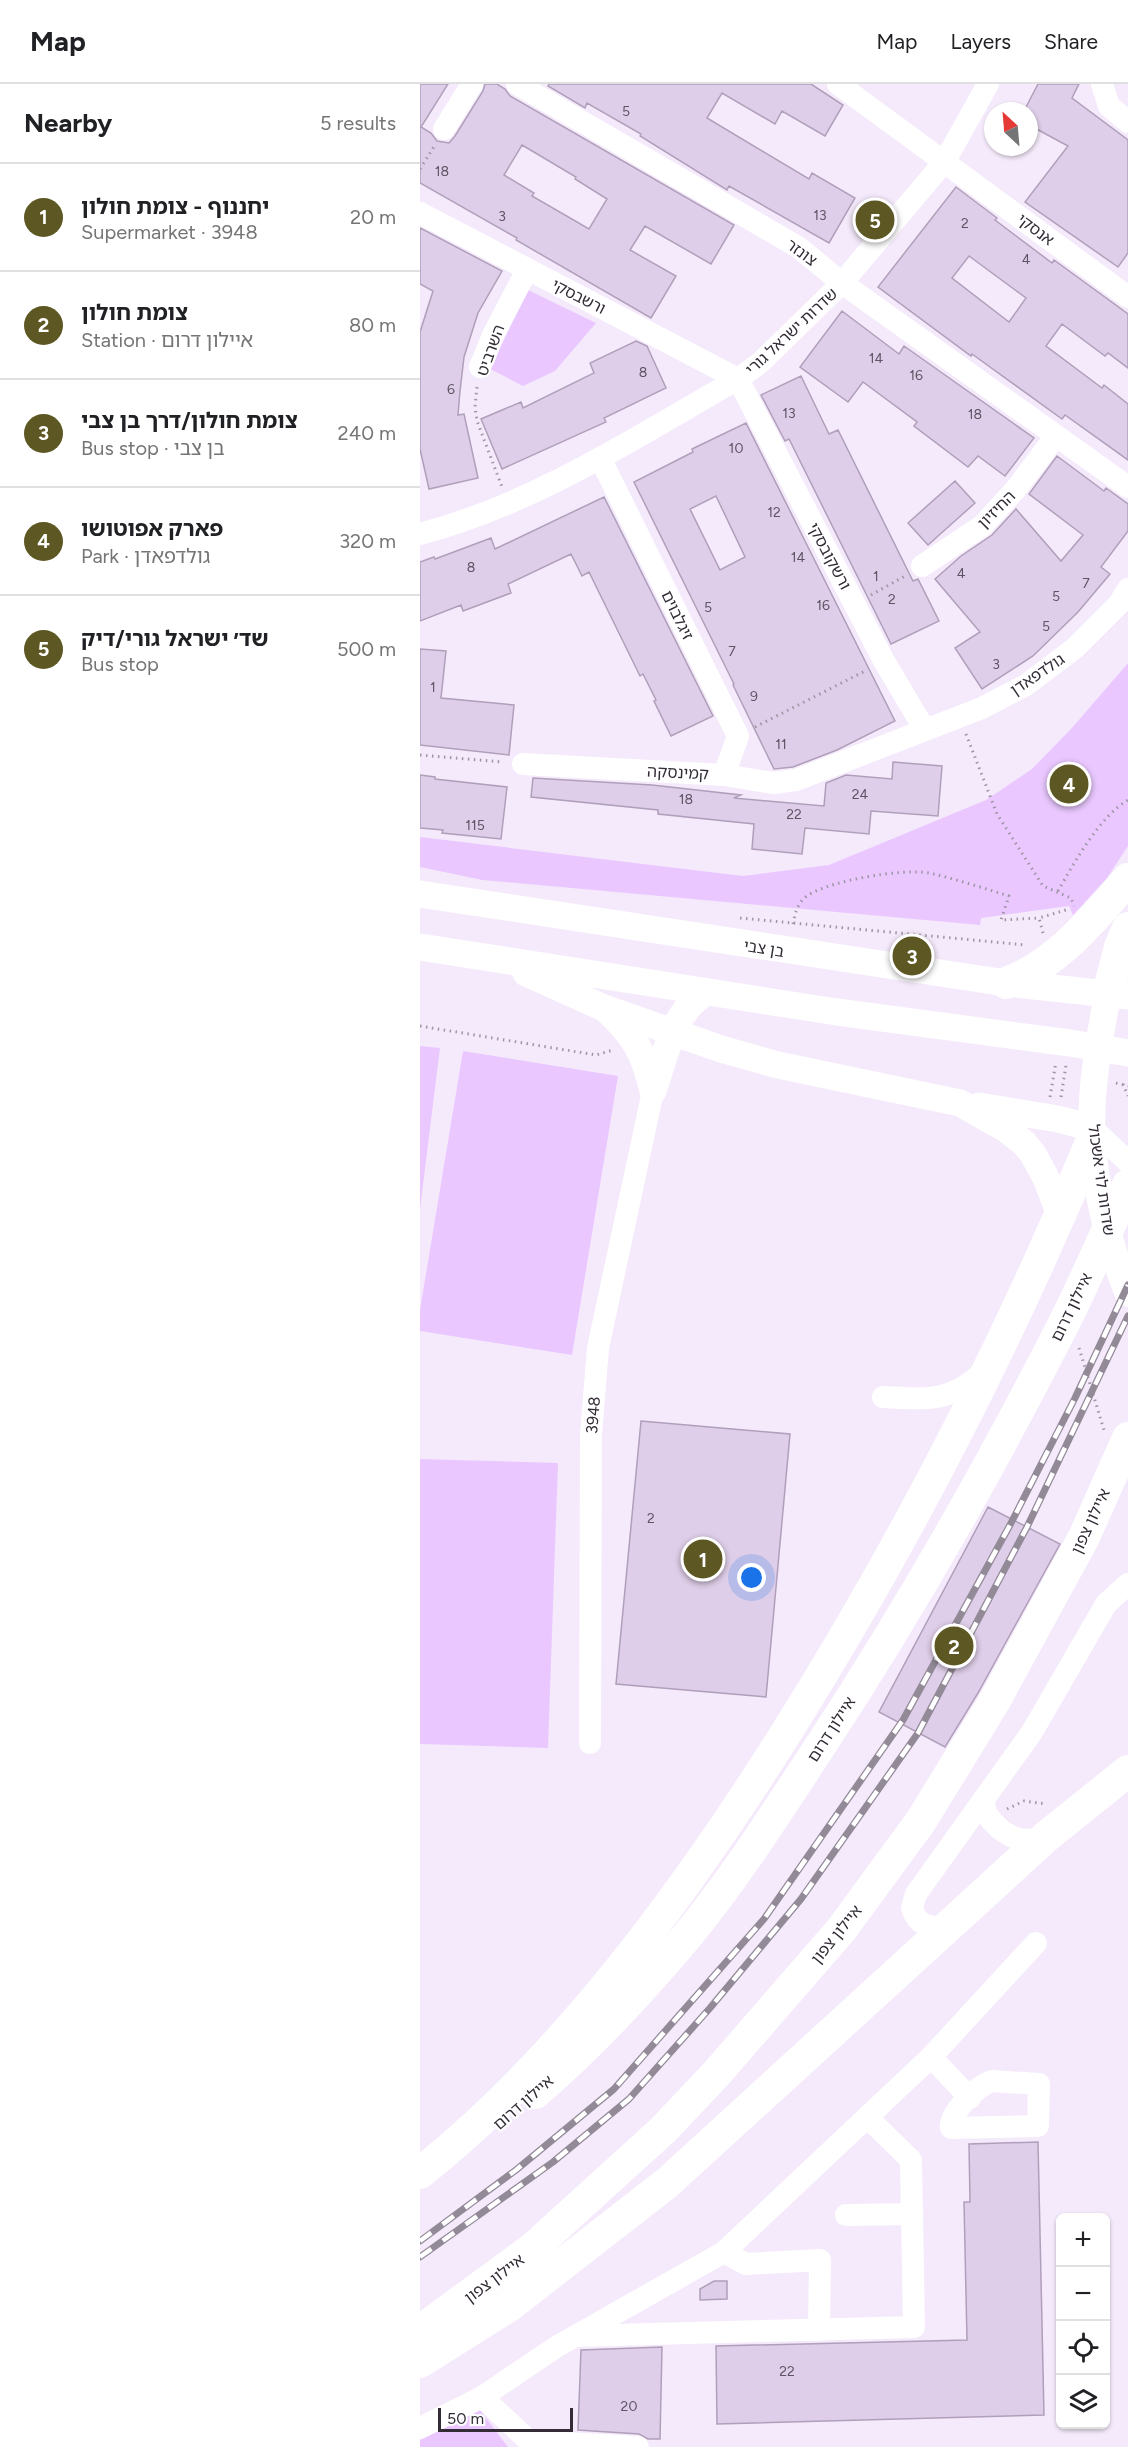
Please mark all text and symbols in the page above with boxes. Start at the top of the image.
text: Map [30,24,86,58]
text: Map [877,29,917,54]
text: Layers [950,29,1011,54]
text: Share [1044,29,1098,54]
north arrow [984,102,1038,156]
house number: 5 [622,103,630,120]
text: Nearby [24,107,112,139]
text: 5 results [320,111,396,135]
house number: 18 [435,163,449,180]
text: יחננוף - צומת חולון [81,193,269,220]
pin: 5 [856,198,894,242]
text: 1 [39,205,48,229]
text: 20 m [350,205,396,229]
house number: 13 [813,207,827,224]
house number: 3 [498,208,506,225]
street label: אנסקי [1014,209,1058,249]
house number: 2 [961,215,969,232]
text: Supermarket · 3948 [81,220,258,244]
street label: צונזר [783,235,821,270]
house number: 4 [1022,251,1031,268]
street label: ורשבסקי [549,275,609,318]
street label: שדרות ישראל גורי [742,284,841,379]
text: צומת חולון [81,299,188,326]
text: 2 [38,313,49,337]
text: 80 m [349,313,396,337]
street label: השרביט [472,322,508,378]
text: Station · איילון דרום [81,328,253,352]
house number: 14 [869,350,884,367]
house number: 8 [639,364,647,381]
house number: 16 [909,367,923,384]
house number: 6 [447,381,455,398]
house number: 13 [782,405,796,422]
house number: 18 [968,406,982,423]
text: צומת חולון/דרך בן צבי [81,407,298,434]
text: 3 [38,421,49,445]
text: 240 m [338,421,396,445]
text: Bus stop · בן צבי [81,436,225,460]
house number: 10 [729,440,743,457]
street label: החיזיון [974,487,1019,532]
house number: 12 [767,504,781,521]
text: פארק אפוטושו [81,515,223,542]
street label: ורשקובסקי [804,519,855,593]
text: 4 [37,529,50,553]
text: 320 m [339,529,396,553]
text: Park · גולדפאדן [81,544,210,568]
house number: 14 [791,549,806,566]
house number: 8 [467,559,475,576]
house number: 4 [957,565,966,582]
house number: 1 [873,568,879,585]
house number: 7 [1082,575,1090,592]
street label: זיגלבוים [657,587,698,643]
house number: 5 [1052,588,1060,605]
house number: 2 [888,591,896,608]
house number: 16 [816,597,830,614]
house number: 5 [704,599,712,616]
house number: 5 [1042,618,1050,635]
text: שד׳ ישראל גורי/דיק [81,625,269,652]
text: 5 [38,637,49,661]
text: 500 m [337,637,396,661]
house number: 7 [728,643,736,660]
street label: גולדפאדן [1007,650,1068,699]
text: Bus stop [81,652,159,676]
house number: 3 [992,656,1000,673]
house number: 1 [430,679,436,696]
house number: 9 [750,688,758,705]
house number: 11 [775,736,787,753]
street label: קמינסקה [647,761,709,784]
pin: 4 [1050,762,1088,806]
house number: 24 [852,786,869,803]
house number: 18 [679,791,693,808]
house number: 22 [786,806,802,823]
house number: 115 [465,817,485,834]
pin: 3 [892,934,932,978]
street label: בן צבי [742,936,786,961]
street label: שדרות לוי אשכול [1084,1123,1119,1237]
street label: איילון דרום [1047,1270,1096,1344]
street label: 3948 [582,1396,604,1435]
street label: איילון צפון [1067,1486,1114,1557]
house number: 2 [647,1510,655,1527]
pin: 1 [684,1536,722,1582]
your location [737,1563,766,1592]
pin: 2 [934,1624,974,1668]
street label: איילון דרום [803,1693,859,1765]
street label: איילון צפון [807,1901,866,1967]
street label: איילון דרום [489,2071,557,2134]
map controls [1056,2213,1110,2429]
button: + [1056,2213,1110,2267]
street label: איילון צפון [461,2250,528,2307]
button: − [1056,2267,1110,2321]
button: locate [1056,2321,1110,2375]
house number: 22 [779,2363,795,2380]
button: layers [1056,2375,1110,2429]
house number: 20 [621,2398,637,2415]
scale bar [438,2405,573,2432]
text: 50 m [447,2409,484,2428]

